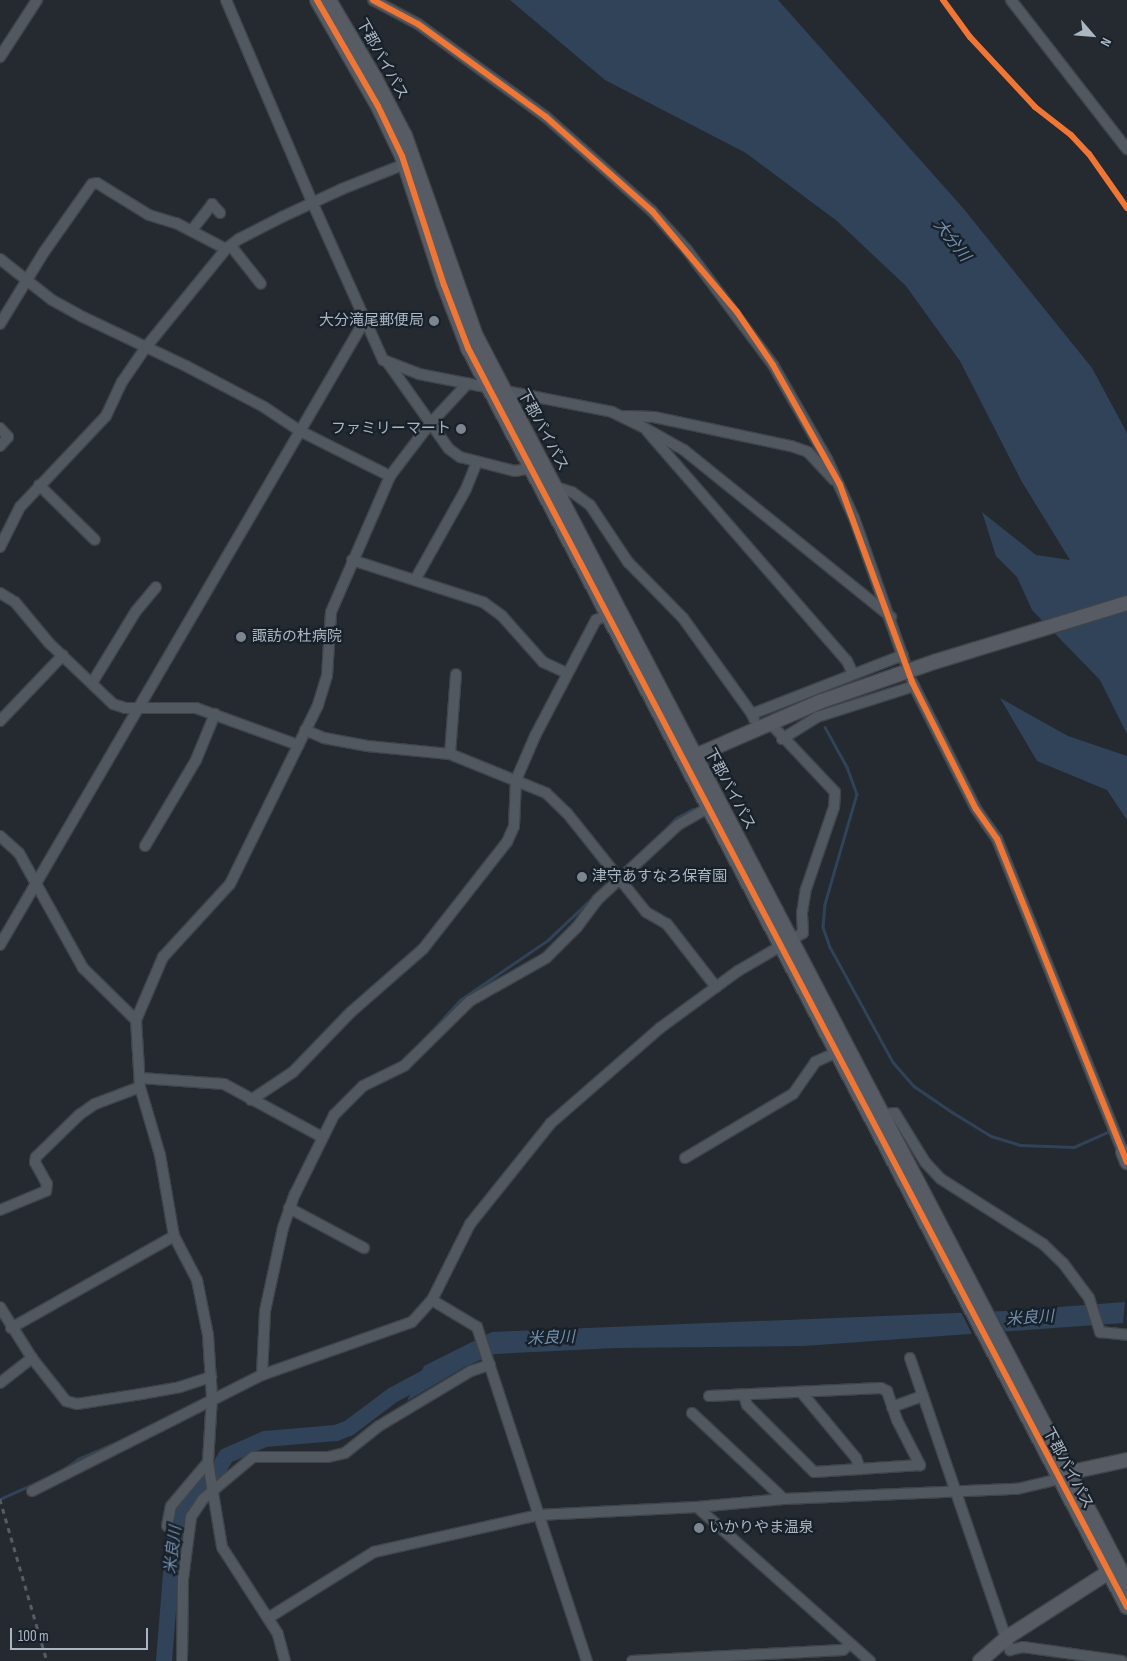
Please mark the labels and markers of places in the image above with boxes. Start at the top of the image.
place label: 大分滝尾郵便局 [319,312,424,330]
marker: 大分滝尾郵便局 [428,315,440,327]
place label: ファミリーマート [331,420,451,438]
marker: ファミリーマート [455,423,467,435]
place label: 諏訪の杜病院 [252,628,342,646]
marker: 諏訪の杜病院 [234,630,248,644]
place label: 津守あすなろ保育園 [592,868,727,886]
marker: 津守あすなろ保育園 [576,871,588,883]
place label: いかりやま温泉 [709,1519,814,1537]
marker: いかりやま温泉 [693,1522,705,1534]

